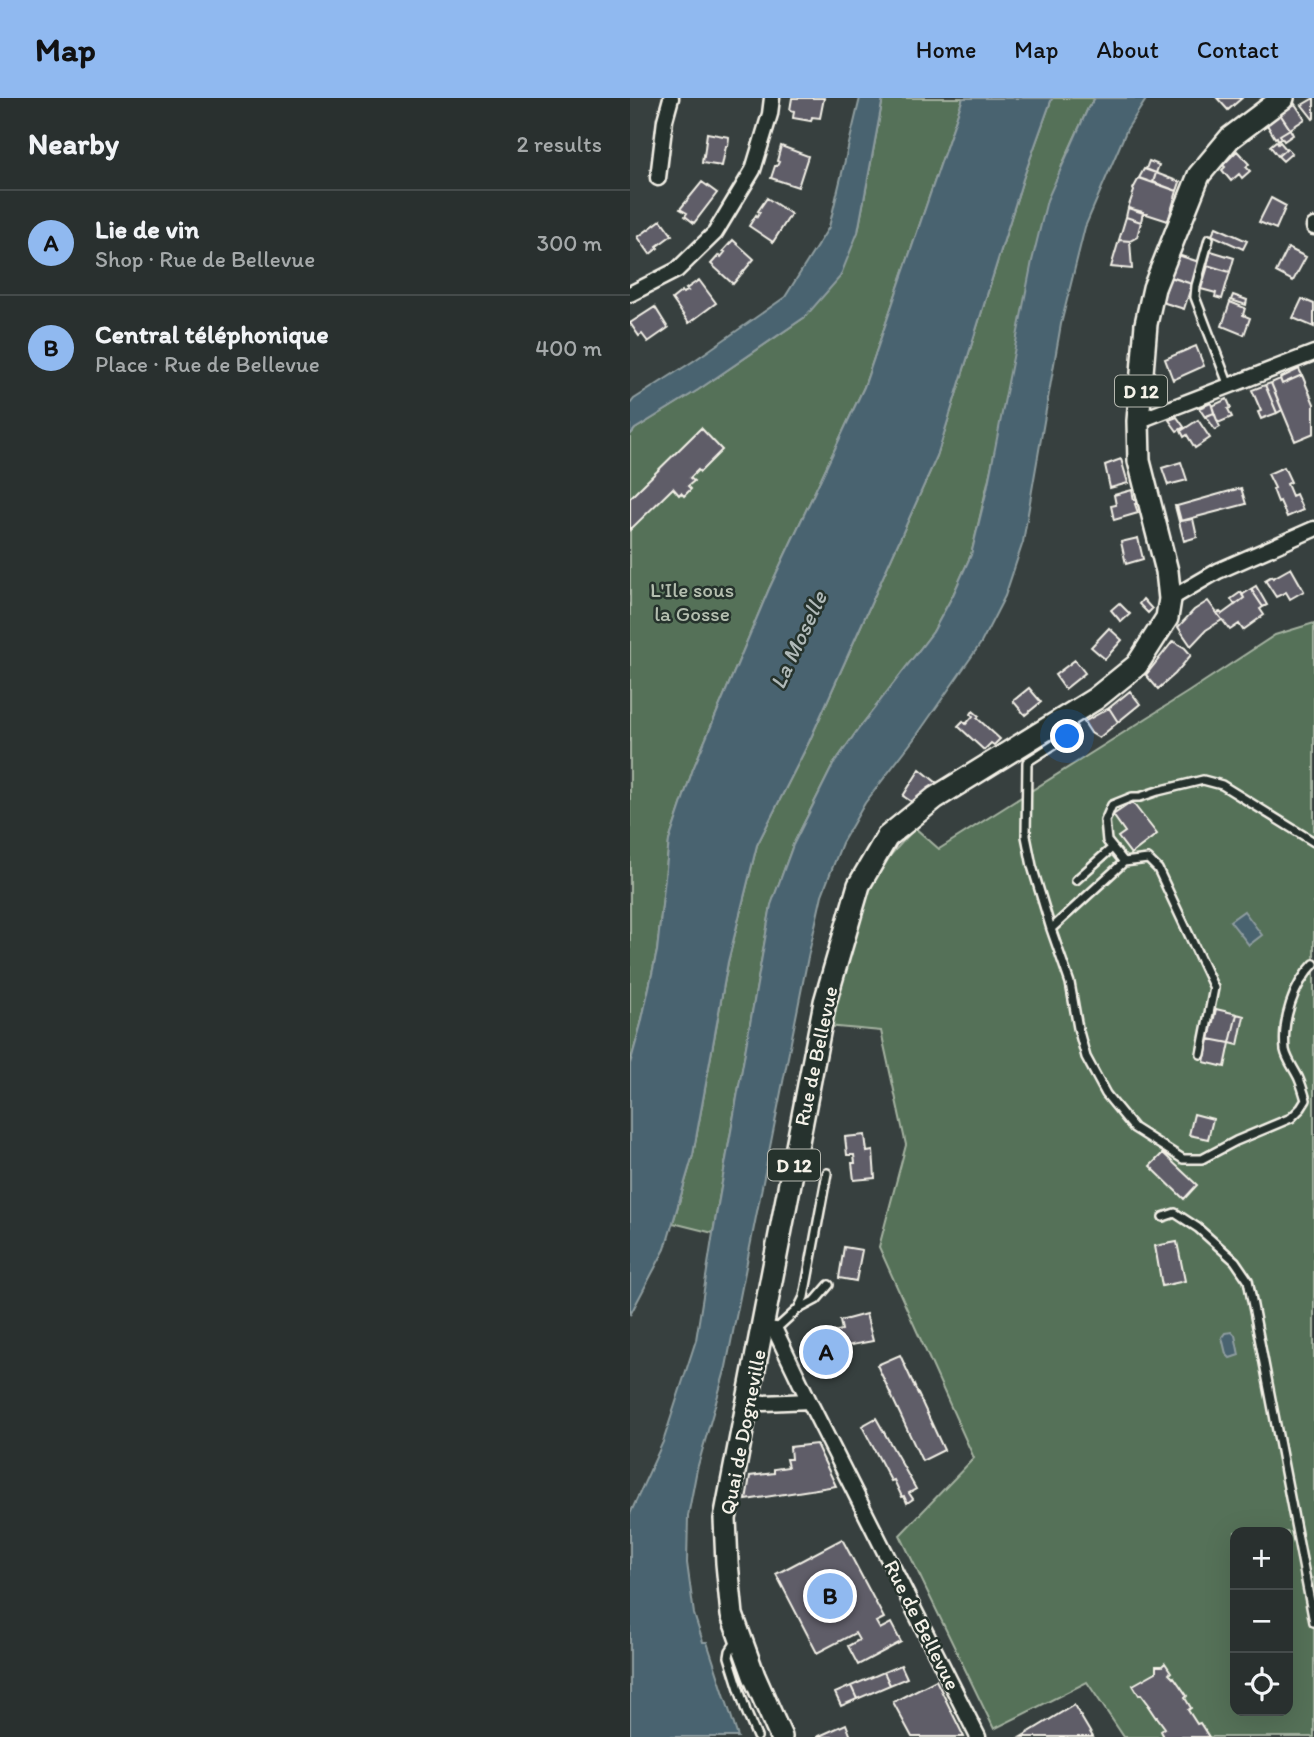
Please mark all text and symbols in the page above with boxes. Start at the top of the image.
text: Map [35,30,96,69]
text: Home [916,35,976,64]
text: Map [1014,35,1058,64]
text: About [1096,35,1159,64]
text: Contact [1197,35,1279,64]
text: Nearby [28,125,119,162]
text: 2 results [516,130,602,158]
text: Lie de vin [95,213,199,245]
text: A [44,229,58,257]
text: 300 m [537,229,602,257]
text: Shop · Rue de Bellevue [95,245,315,273]
text: Central téléphonique [95,318,329,350]
text: B [44,334,58,362]
text: 400 m [535,334,602,362]
text: Place · Rue de Bellevue [95,350,320,378]
road number: D 12 [1115,376,1167,406]
park label: L'Ile sous la Gosse [650,577,734,626]
water label: La Moselle [763,586,833,693]
your location [1050,719,1084,753]
street label: Rue de Bellevue [788,984,843,1128]
road number: D 12 [768,1149,820,1180]
pin: A [803,1326,849,1378]
street label: Quai de Dogneville [714,1347,771,1517]
map controls [1230,1527,1293,1716]
button: + [1230,1527,1293,1590]
street label: Rue de Bellevue [879,1556,966,1694]
pin: B [807,1570,853,1622]
button: − [1230,1590,1293,1653]
button: locate [1230,1653,1293,1716]

